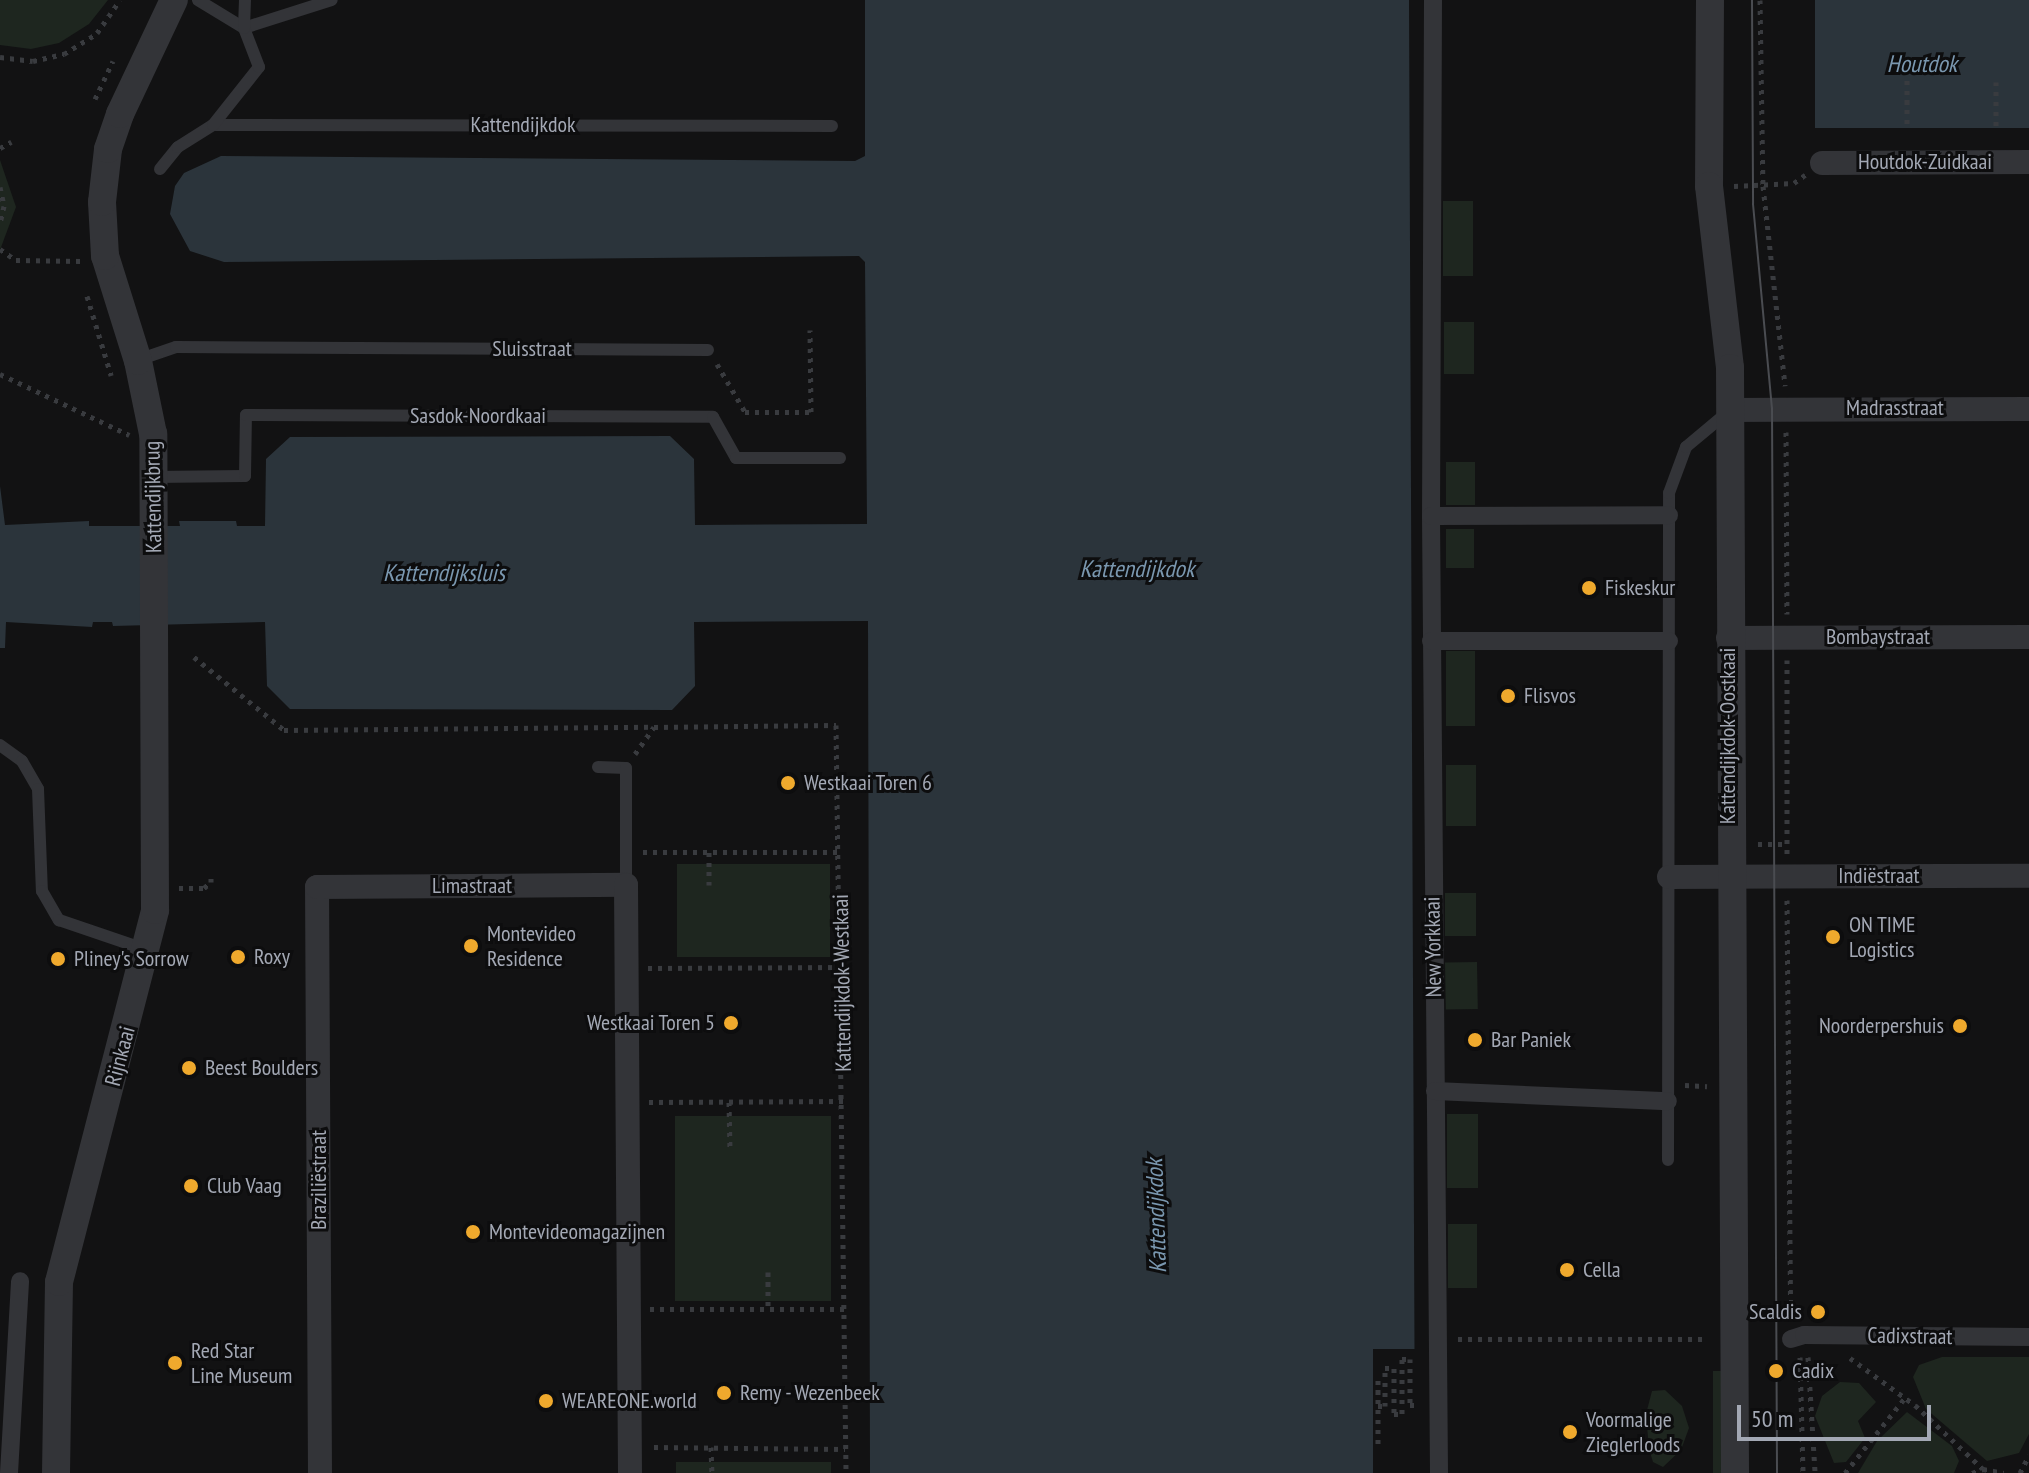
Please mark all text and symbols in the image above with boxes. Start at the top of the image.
water label: Houtdok [1887,50,1957,78]
street label: Kattendijkdok [471,112,575,138]
street label: Houtdok-Zuidkaai [1858,149,1992,175]
street label: Sluisstraat [492,336,572,362]
street label: Madrasstraat [1846,395,1944,421]
street label: Sasdok-Noordkaai [410,403,546,429]
street label: Kattendijkbrug [139,441,167,553]
water label: Kattendijkdok [1080,555,1194,583]
water label: Kattendijksluis [383,559,505,587]
place label: Fiskeskur [1605,575,1675,601]
marker: Fiskeskur [1580,579,1598,597]
street label: Bombaystraat [1826,624,1930,650]
street label: Kattendijkdok-Oostkaai [1715,648,1741,824]
place label: Flisvos [1524,683,1576,709]
marker: Flisvos [1499,687,1517,705]
place label: Westkaai Toren 6 [804,770,933,796]
marker: Westkaai Toren 6 [779,774,797,792]
street label: Indiëstraat [1838,863,1920,889]
street label: Limastraat [432,873,512,899]
street label: Kattendijkdok-Westkaai [827,894,857,1072]
street label: New Yorkkaai [1419,896,1447,998]
place label: ON TIME Logistics [1849,911,1916,962]
place label: Montevideo Residence [487,920,576,972]
marker: ON TIME Logistics [1824,928,1842,946]
marker: Montevideo Residence [462,937,480,955]
place label: Roxy [254,944,290,970]
place label: Pliney's Sorrow [74,946,189,972]
marker: Roxy [229,948,247,966]
marker: Pliney's Sorrow [49,950,67,968]
place label: Westkaai Toren 5 [586,1010,715,1036]
place label: Noorderpershuis [1819,1013,1944,1039]
marker: Westkaai Toren 5 [722,1014,740,1032]
marker: Noorderpershuis [1951,1017,1969,1035]
street label: Rijnkaai [99,1023,141,1089]
place label: Bar Paniek [1491,1027,1571,1053]
marker: Bar Paniek [1466,1031,1484,1049]
place label: Beest Boulders [205,1055,318,1081]
marker: Beest Boulders [180,1059,198,1077]
street label: Braziliëstraat [306,1130,332,1230]
water label: Kattendijkdok [1140,1158,1172,1274]
place label: Club Vaag [207,1173,282,1199]
marker: Club Vaag [182,1177,200,1195]
place label: Montevideomagazijnen [489,1219,665,1245]
marker: Montevideomagazijnen [464,1223,482,1241]
place label: Cella [1583,1257,1621,1283]
marker: Cella [1558,1261,1576,1279]
place label: Scaldis [1749,1299,1802,1325]
marker: Scaldis [1809,1303,1827,1321]
street label: Cadixstraat [1867,1322,1953,1350]
place label: Red Star Line Museum [191,1337,292,1388]
marker: Red Star Line Museum [166,1354,184,1372]
place label: Cadix [1792,1358,1834,1384]
marker: Cadix [1767,1362,1785,1380]
place label: Remy - Wezenbeek [740,1380,882,1406]
marker: Remy - Wezenbeek [715,1384,733,1402]
place label: WEAREONE.world [562,1388,697,1414]
scale bar [1741,1389,1935,1439]
marker: WEAREONE.world [537,1392,555,1410]
text: 50 m [1751,1403,1793,1434]
place label: Voormalige Zieglerloods [1586,1406,1680,1458]
marker: Voormalige Zieglerloods [1561,1423,1579,1441]

